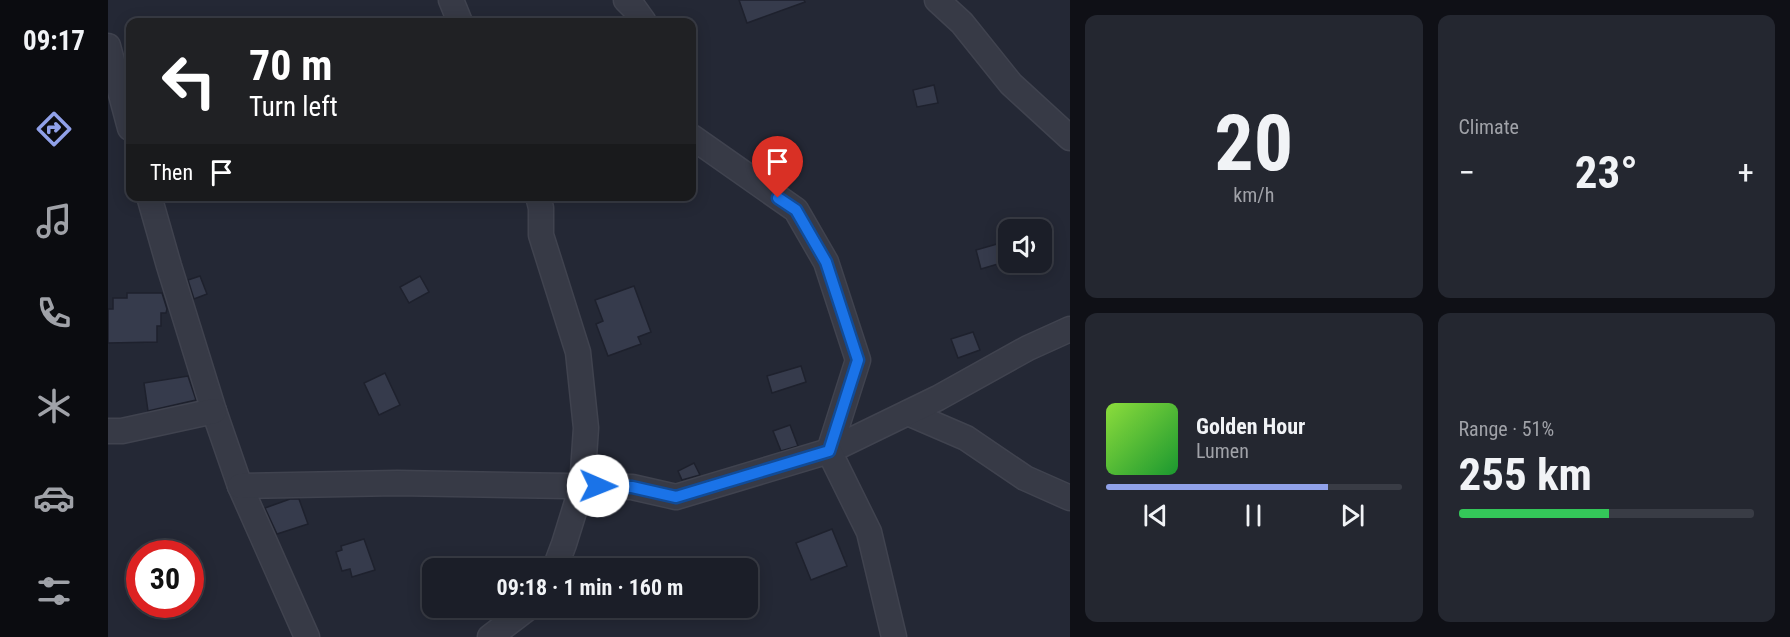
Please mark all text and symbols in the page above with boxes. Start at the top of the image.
text: 09:17 [23,25,85,57]
text: 70 m [249,41,332,90]
icon: left [150,42,228,120]
text: Turn left [249,91,338,123]
text: 20 [1214,98,1293,189]
icon: directions [33,108,75,150]
text: Climate [1459,115,1519,139]
pin [752,136,803,198]
icon: arrive [761,145,794,178]
text: 23° [1575,146,1638,199]
text: − [1459,153,1475,192]
text: + [1738,153,1754,192]
icon: arrive [205,156,238,189]
text: Then [150,160,193,185]
text: km/h [1233,183,1274,207]
icon: music [33,200,75,242]
map controls [998,219,1052,273]
button: sound [998,219,1052,273]
icon: phone [33,292,75,334]
icon: climate [33,385,75,427]
text: Golden Hour [1196,414,1305,439]
text: Range · 51% [1459,417,1554,441]
text: Lumen [1196,439,1249,463]
text: 255 km [1459,448,1592,501]
position arrow [566,454,630,518]
icon: car [33,477,75,519]
icon: previous [1139,499,1172,532]
icon: pause [1237,499,1270,532]
icon: next [1336,499,1369,532]
speed limit sign: 30 [126,540,204,618]
icon: filters [33,570,75,612]
text: 09:18 · 1 min · 160 m [497,575,683,600]

